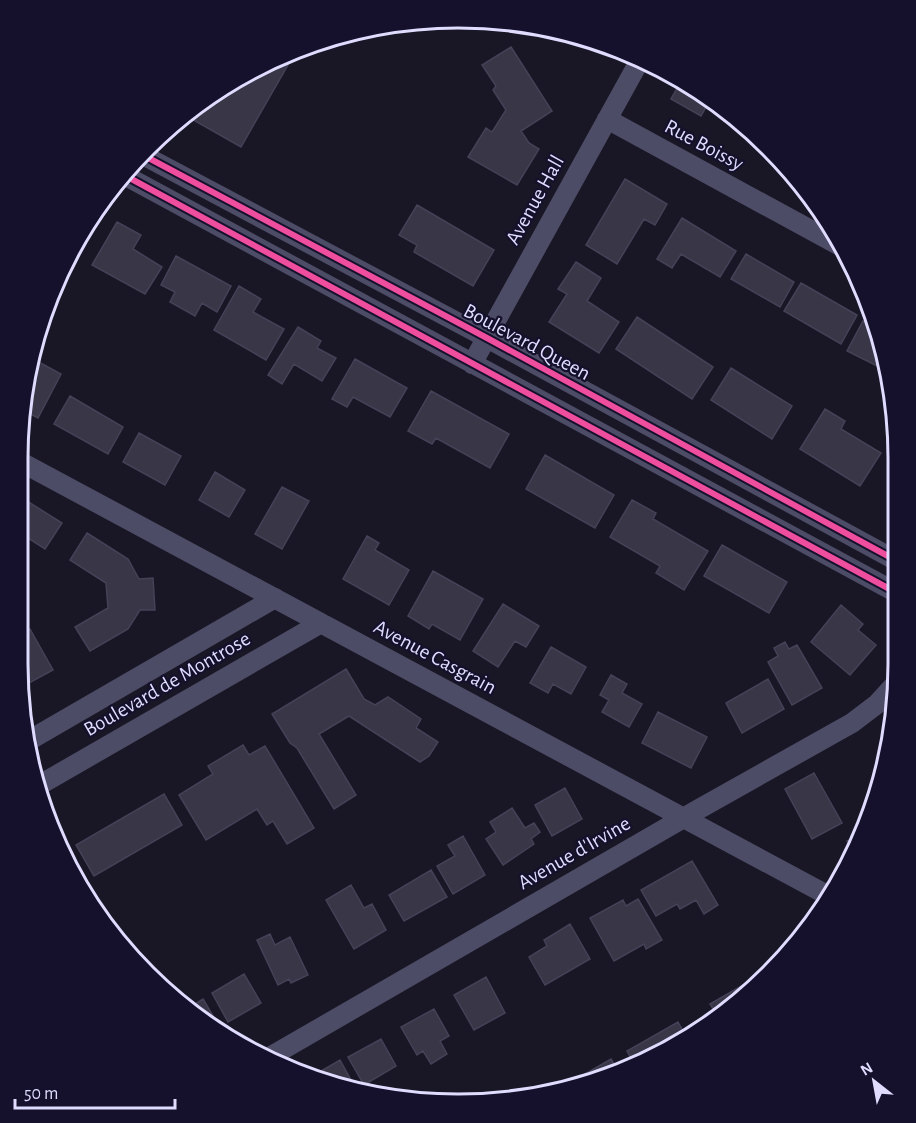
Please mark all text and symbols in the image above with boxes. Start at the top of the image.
street label: Rue Boissy [661,116,747,174]
street label: Avenue Hall [502,152,568,248]
street label: Boulevard Queen [460,300,594,384]
street label: Avenue Casgrain [370,616,500,698]
street label: Boulevard de Montrose [80,628,254,740]
street label: Avenue d'Irvine [514,812,634,894]
north arrow [844,1051,904,1111]
text: N [858,1059,876,1079]
scale bar [15,1072,176,1110]
text: 50 m [24,1085,58,1103]

